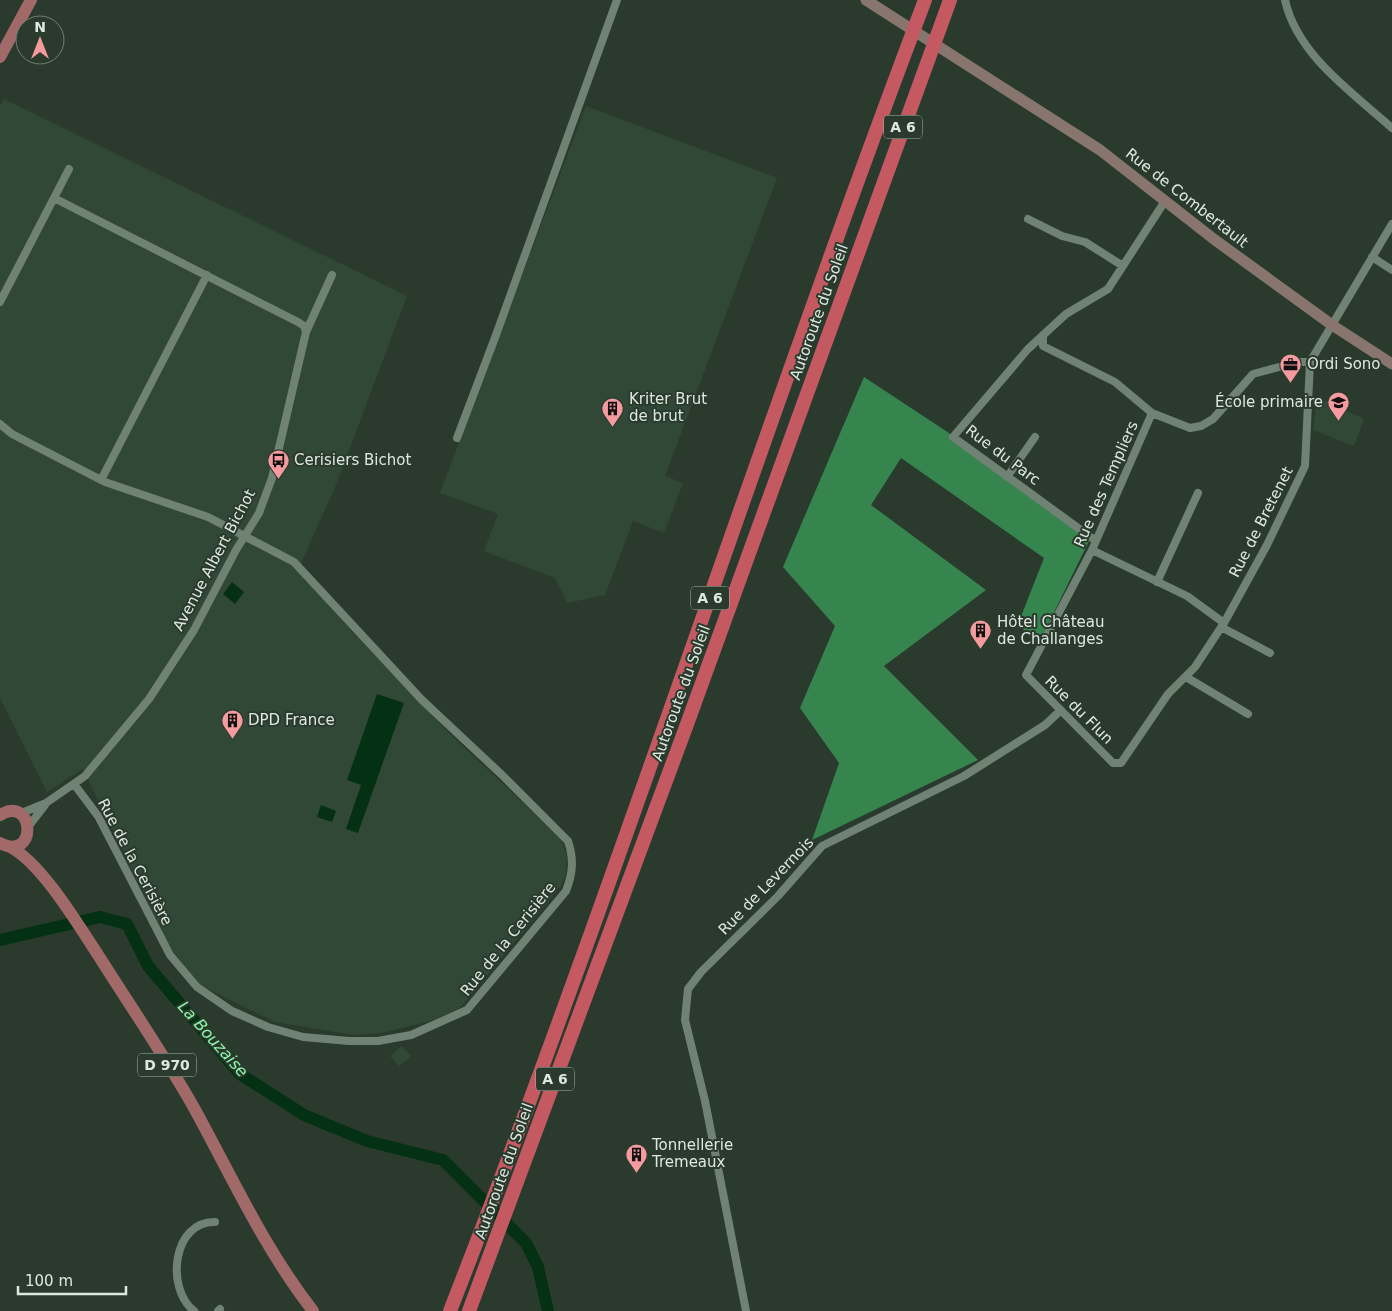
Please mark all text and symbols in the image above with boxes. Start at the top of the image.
north arrow [15,15,65,65]
text: N [34,19,46,35]
road number: A 6 [884,115,922,138]
street label: Rue de Combertault [1122,145,1252,252]
street label: Autoroute du Soleil [786,242,852,382]
office icon: Ordi Sono [1279,352,1303,383]
place label: Ordi Sono [1307,355,1381,373]
place label: Kriter Brut de brut [629,390,707,425]
school or university icon: École primaire [1327,390,1351,421]
place label: École primaire [1215,392,1323,411]
building icon: Kriter Brut de brut [601,396,625,427]
street label: Rue des Templiers [1070,418,1142,550]
street label: Rue du Parc [962,421,1044,489]
bus stop icon: Cerisiers Bichot [266,448,290,479]
place label: Cerisiers Bichot [294,451,411,469]
street label: Rue de Bretenet [1225,464,1297,580]
street label: Avenue Albert Bichot [169,486,259,634]
road number: A 6 [691,586,729,610]
place label: Hôtel Château de Challanges [997,613,1104,648]
building icon: Hôtel Château de Challanges [969,619,993,650]
street label: Autoroute du Soleil [648,623,714,763]
street label: Rue du Flun [1041,672,1117,748]
building icon: DPD France [220,708,244,739]
place label: DPD France [248,711,335,729]
street label: Rue de la Cerisière [94,795,176,929]
street label: Rue de Levernois [715,833,817,939]
street label: Rue de la Cerisière [457,878,559,1000]
water label: La Bouzaise [174,997,252,1081]
road number: D 970 [138,1054,196,1076]
road number: A 6 [536,1068,574,1090]
street label: Autoroute du Soleil [471,1101,537,1241]
place label: Tonnellerie Tremeaux [651,1136,733,1171]
building icon: Tonnellerie Tremeaux [624,1142,648,1173]
scale bar [18,1264,125,1296]
text: 100 m [25,1272,73,1290]

